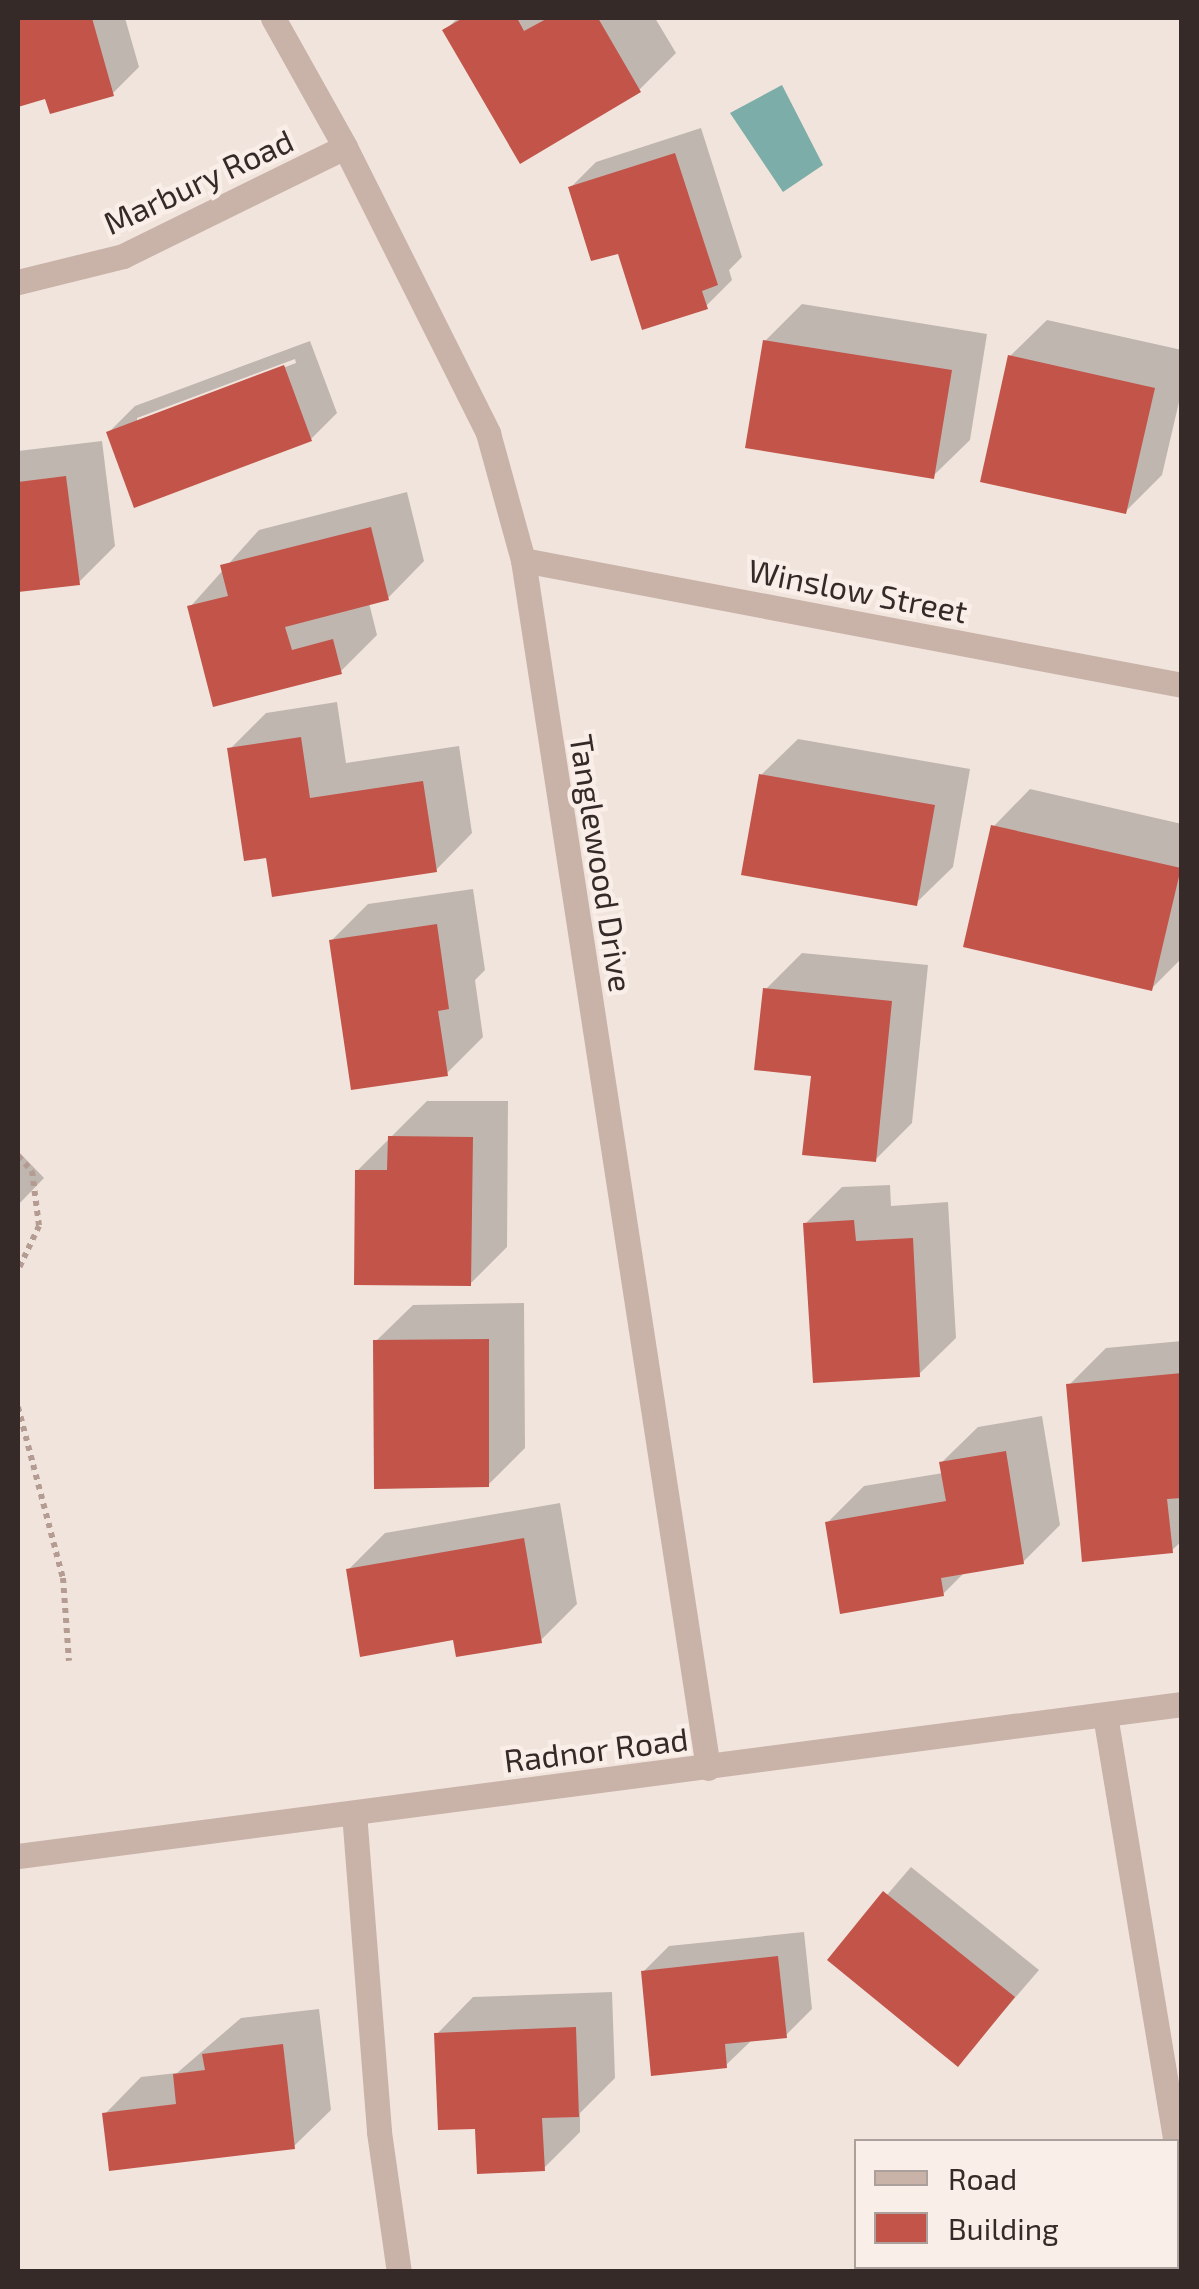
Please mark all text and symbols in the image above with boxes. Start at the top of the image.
street label: Marbury Road [97,120,299,242]
street label: Winslow Street [745,550,971,630]
street label: Tanglewood Drive [563,731,641,995]
street label: Radnor Road [501,1719,691,1779]
legend [854,2139,1179,2269]
text: Road [948,2160,1017,2196]
text: Building [948,2210,1059,2246]

